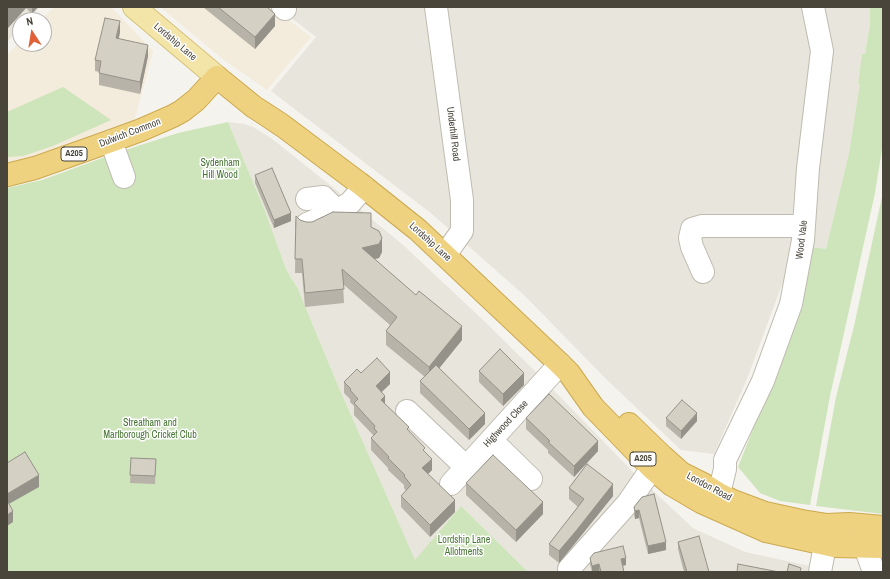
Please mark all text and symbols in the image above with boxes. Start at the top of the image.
north arrow [12,12,52,52]
text: N [25,14,34,29]
street label: Lordship Lane [151,21,199,63]
street label: Underhill Road [444,106,462,162]
street label: Dulwich Common [98,116,162,150]
road number: A205 [61,147,87,161]
park label: Sydenham Hill Wood [200,157,240,180]
street label: Lordship Lane [407,220,453,264]
street label: Wood Vale [794,220,810,260]
street label: Highwood Close [481,398,531,450]
park label: Streatham and Marlborough Cricket Club [103,417,197,440]
road number: A205 [630,452,656,466]
street label: London Road [684,470,734,504]
park label: Lordship Lane Allotments [438,534,490,558]

